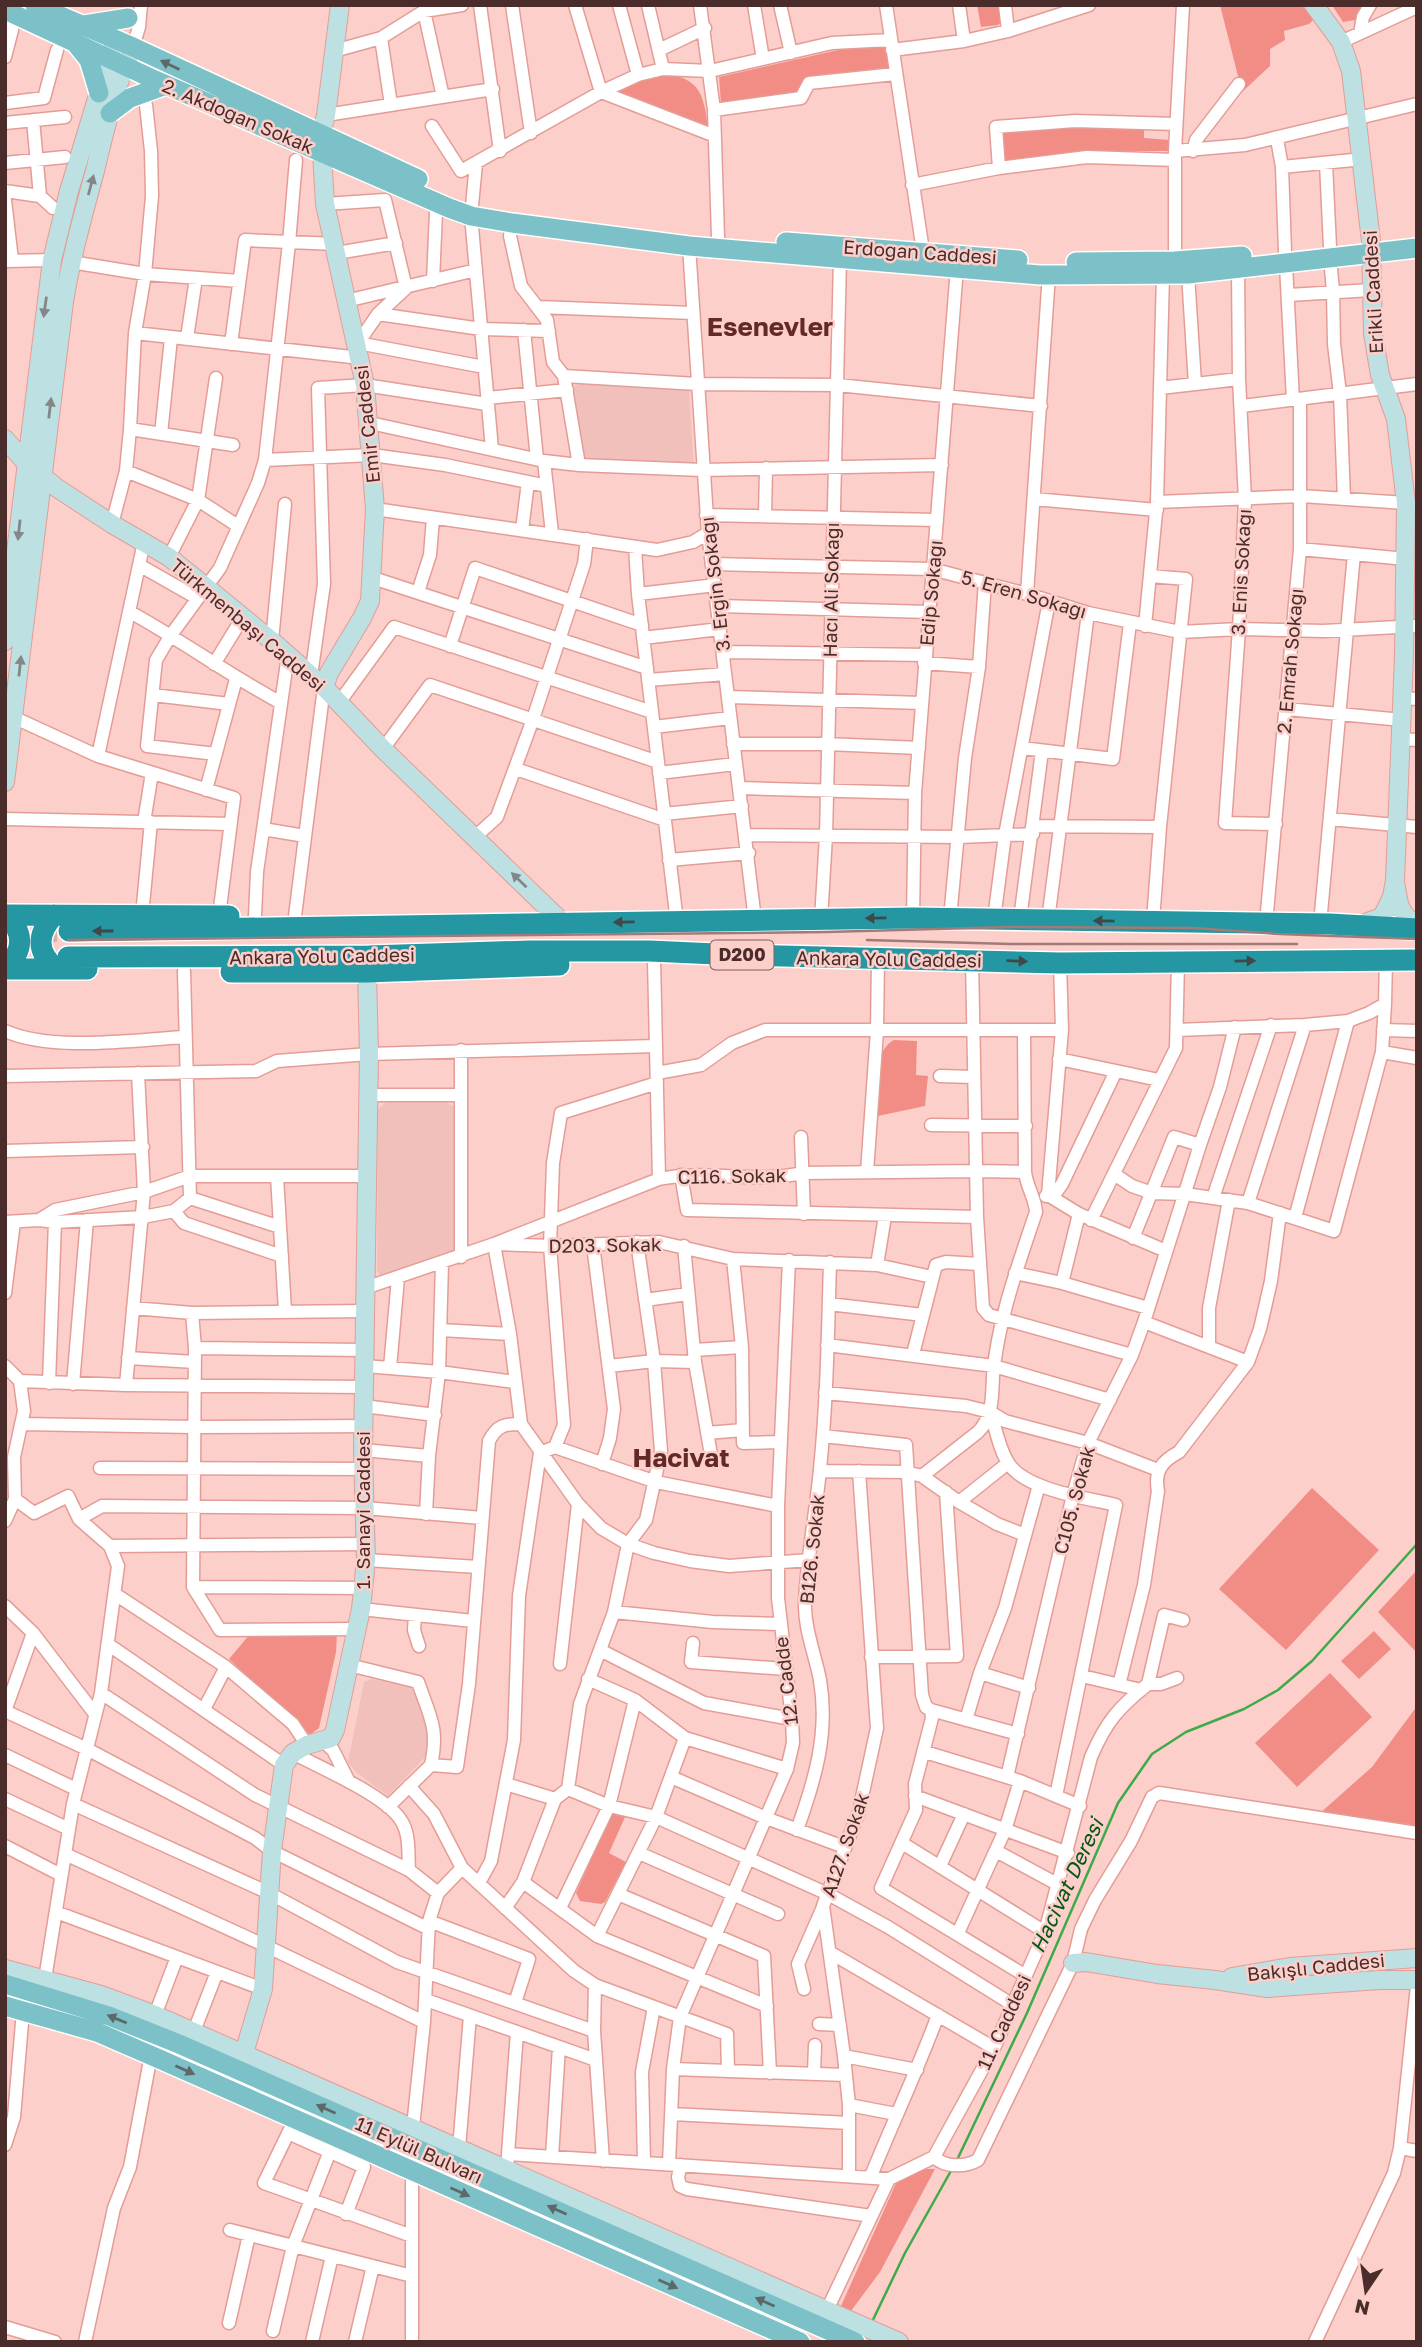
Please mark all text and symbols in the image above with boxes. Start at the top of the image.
one-way arrow [160,59,180,71]
street label: 2. Akdoğan Sokak [159,73,318,158]
one-way arrow [86,174,97,196]
street label: Erikli Caddesi [1358,230,1387,355]
street label: Erdoğan Caddesi [842,235,998,268]
one-way arrow [39,296,50,318]
district label: Esenevler [707,311,833,342]
street label: Emir Caddesi [349,364,384,484]
one-way arrow [45,397,56,419]
street label: 3. Enis Sokağı [1226,508,1255,636]
street label: 3. Ergin Sokağı [695,516,734,653]
one-way arrow [13,520,24,542]
street label: Hacı Ali Sokağı [818,522,843,658]
street label: Edip Sokağı [914,539,947,647]
street label: Türkmenbaşı Caddesi [166,553,330,696]
street label: 5. Eren Sokağı [959,565,1089,622]
street label: 2. Emrah Sokağı [1272,587,1307,735]
one-way arrow [15,655,26,677]
one-way arrow [511,873,528,889]
one-way arrow [865,913,887,924]
one-way arrow [1092,915,1114,926]
one-way arrow [613,917,635,928]
one-way arrow [92,925,114,937]
road number: D200 [710,940,774,970]
street label: Ankara Yolu Caddesi [229,942,415,969]
street label: Ankara Yolu Caddesi [796,945,982,972]
one-way arrow [1234,955,1256,967]
one-way arrow [1007,956,1029,967]
street label: C116. Sokak [677,1163,787,1188]
street label: D203. Sokak [548,1232,662,1257]
street label: 1. Sanayi Caddesi [351,1431,374,1589]
district label: Hacivat [632,1442,730,1473]
street label: C105. Sokak [1048,1443,1099,1556]
street label: B126. Sokak [794,1493,829,1605]
street label: 12. Cadde [769,1636,802,1726]
street label: A127. Sokak [816,1789,873,1900]
water label: Hacivat Deresi [1024,1812,1110,1957]
street label: Bakışlı Caddesi [1246,1948,1386,1985]
street label: 11. Caddesi [972,1971,1036,2073]
one-way arrow [106,2014,127,2025]
one-way arrow [175,2064,195,2076]
one-way arrow [316,2103,336,2115]
street label: 11 Eylül Bulvarı [352,2111,486,2188]
one-way arrow [450,2186,470,2198]
one-way arrow [546,2204,567,2215]
north arrow [1331,2256,1401,2326]
one-way arrow [658,2278,678,2290]
text: N [1352,2295,1372,2321]
one-way arrow [755,2296,775,2308]

